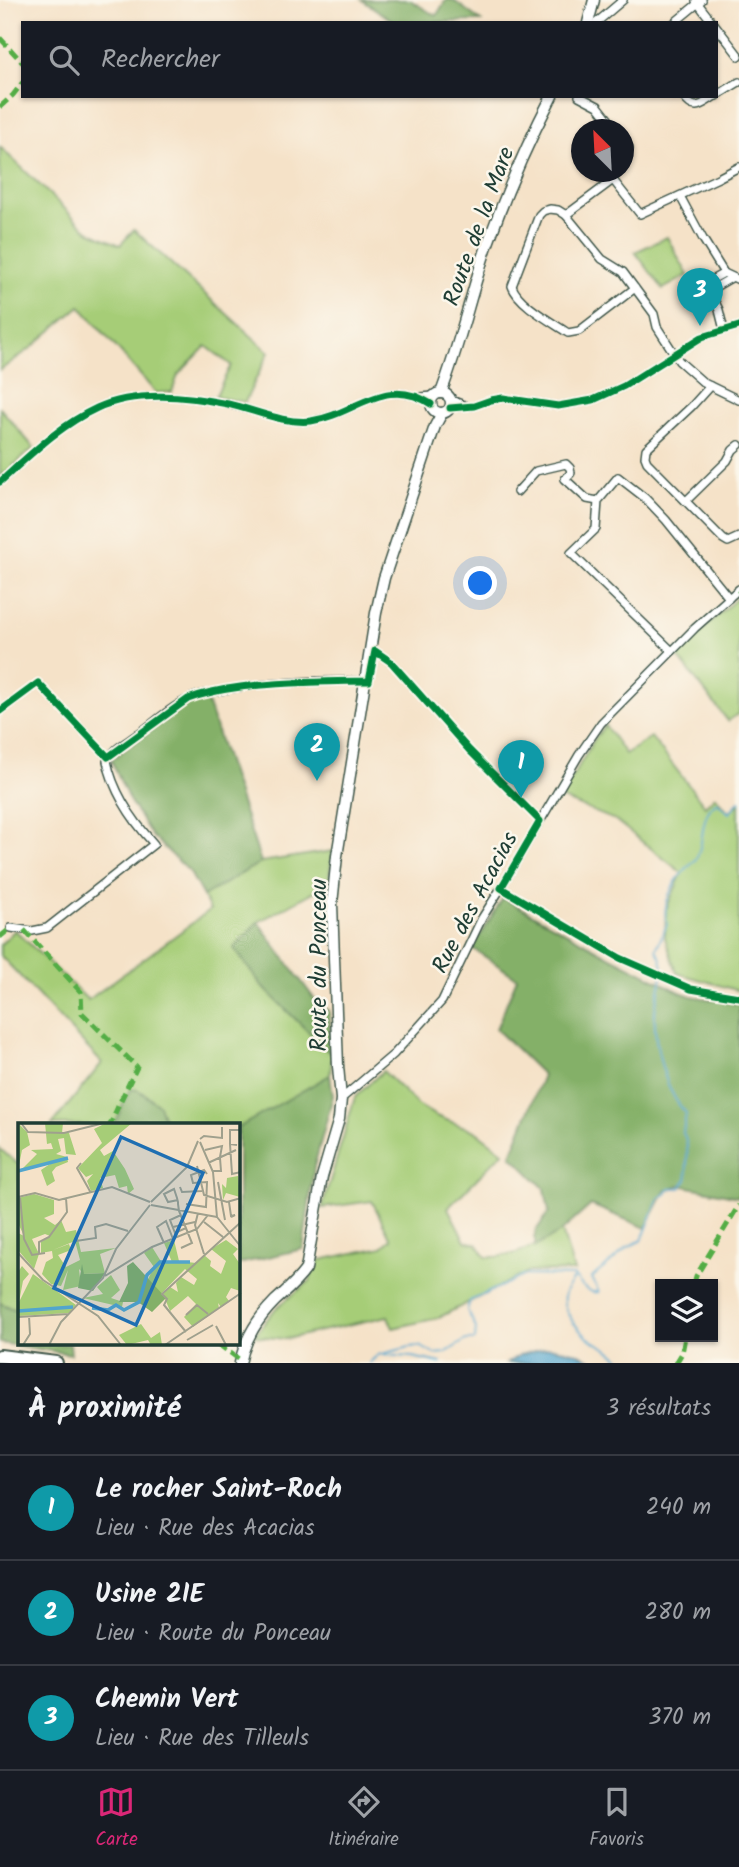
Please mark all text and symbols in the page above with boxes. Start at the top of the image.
search box [21,21,718,98]
text: Rechercher [101,39,220,81]
icon: search [45,41,83,79]
north arrow [571,119,634,182]
street label: Route de la Mare [434,142,525,311]
pin: 3 [677,268,723,326]
your location [463,566,497,600]
pin: 2 [294,723,340,781]
pin: 1 [498,740,544,798]
street label: Rue des Acacias [423,825,528,980]
street label: Route du Ponceau [302,879,338,1051]
inset map [18,1123,240,1346]
map controls [655,1279,718,1342]
button: layers [655,1279,718,1342]
text: À proximité [28,1385,181,1433]
text: 3 résultats [606,1391,711,1427]
text: Le rocher Saint-Roch [95,1469,342,1511]
text: 1 [48,1490,54,1526]
text: 240 m [646,1490,711,1526]
text: Lieu · Rue des Acacias [95,1511,315,1547]
text: Usine 2IE [95,1574,204,1616]
text: 2 [44,1595,58,1631]
text: 280 m [645,1595,711,1631]
text: Lieu · Route du Ponceau [95,1616,331,1652]
text: Chemin Vert [95,1679,239,1721]
text: 3 [45,1700,57,1736]
text: 370 m [648,1700,711,1736]
text: Lieu · Rue des Tilleuls [95,1721,309,1757]
tab: Carte [95,1783,138,1855]
tab: Itinéraire [328,1783,399,1855]
tab: Favoris [589,1783,644,1855]

